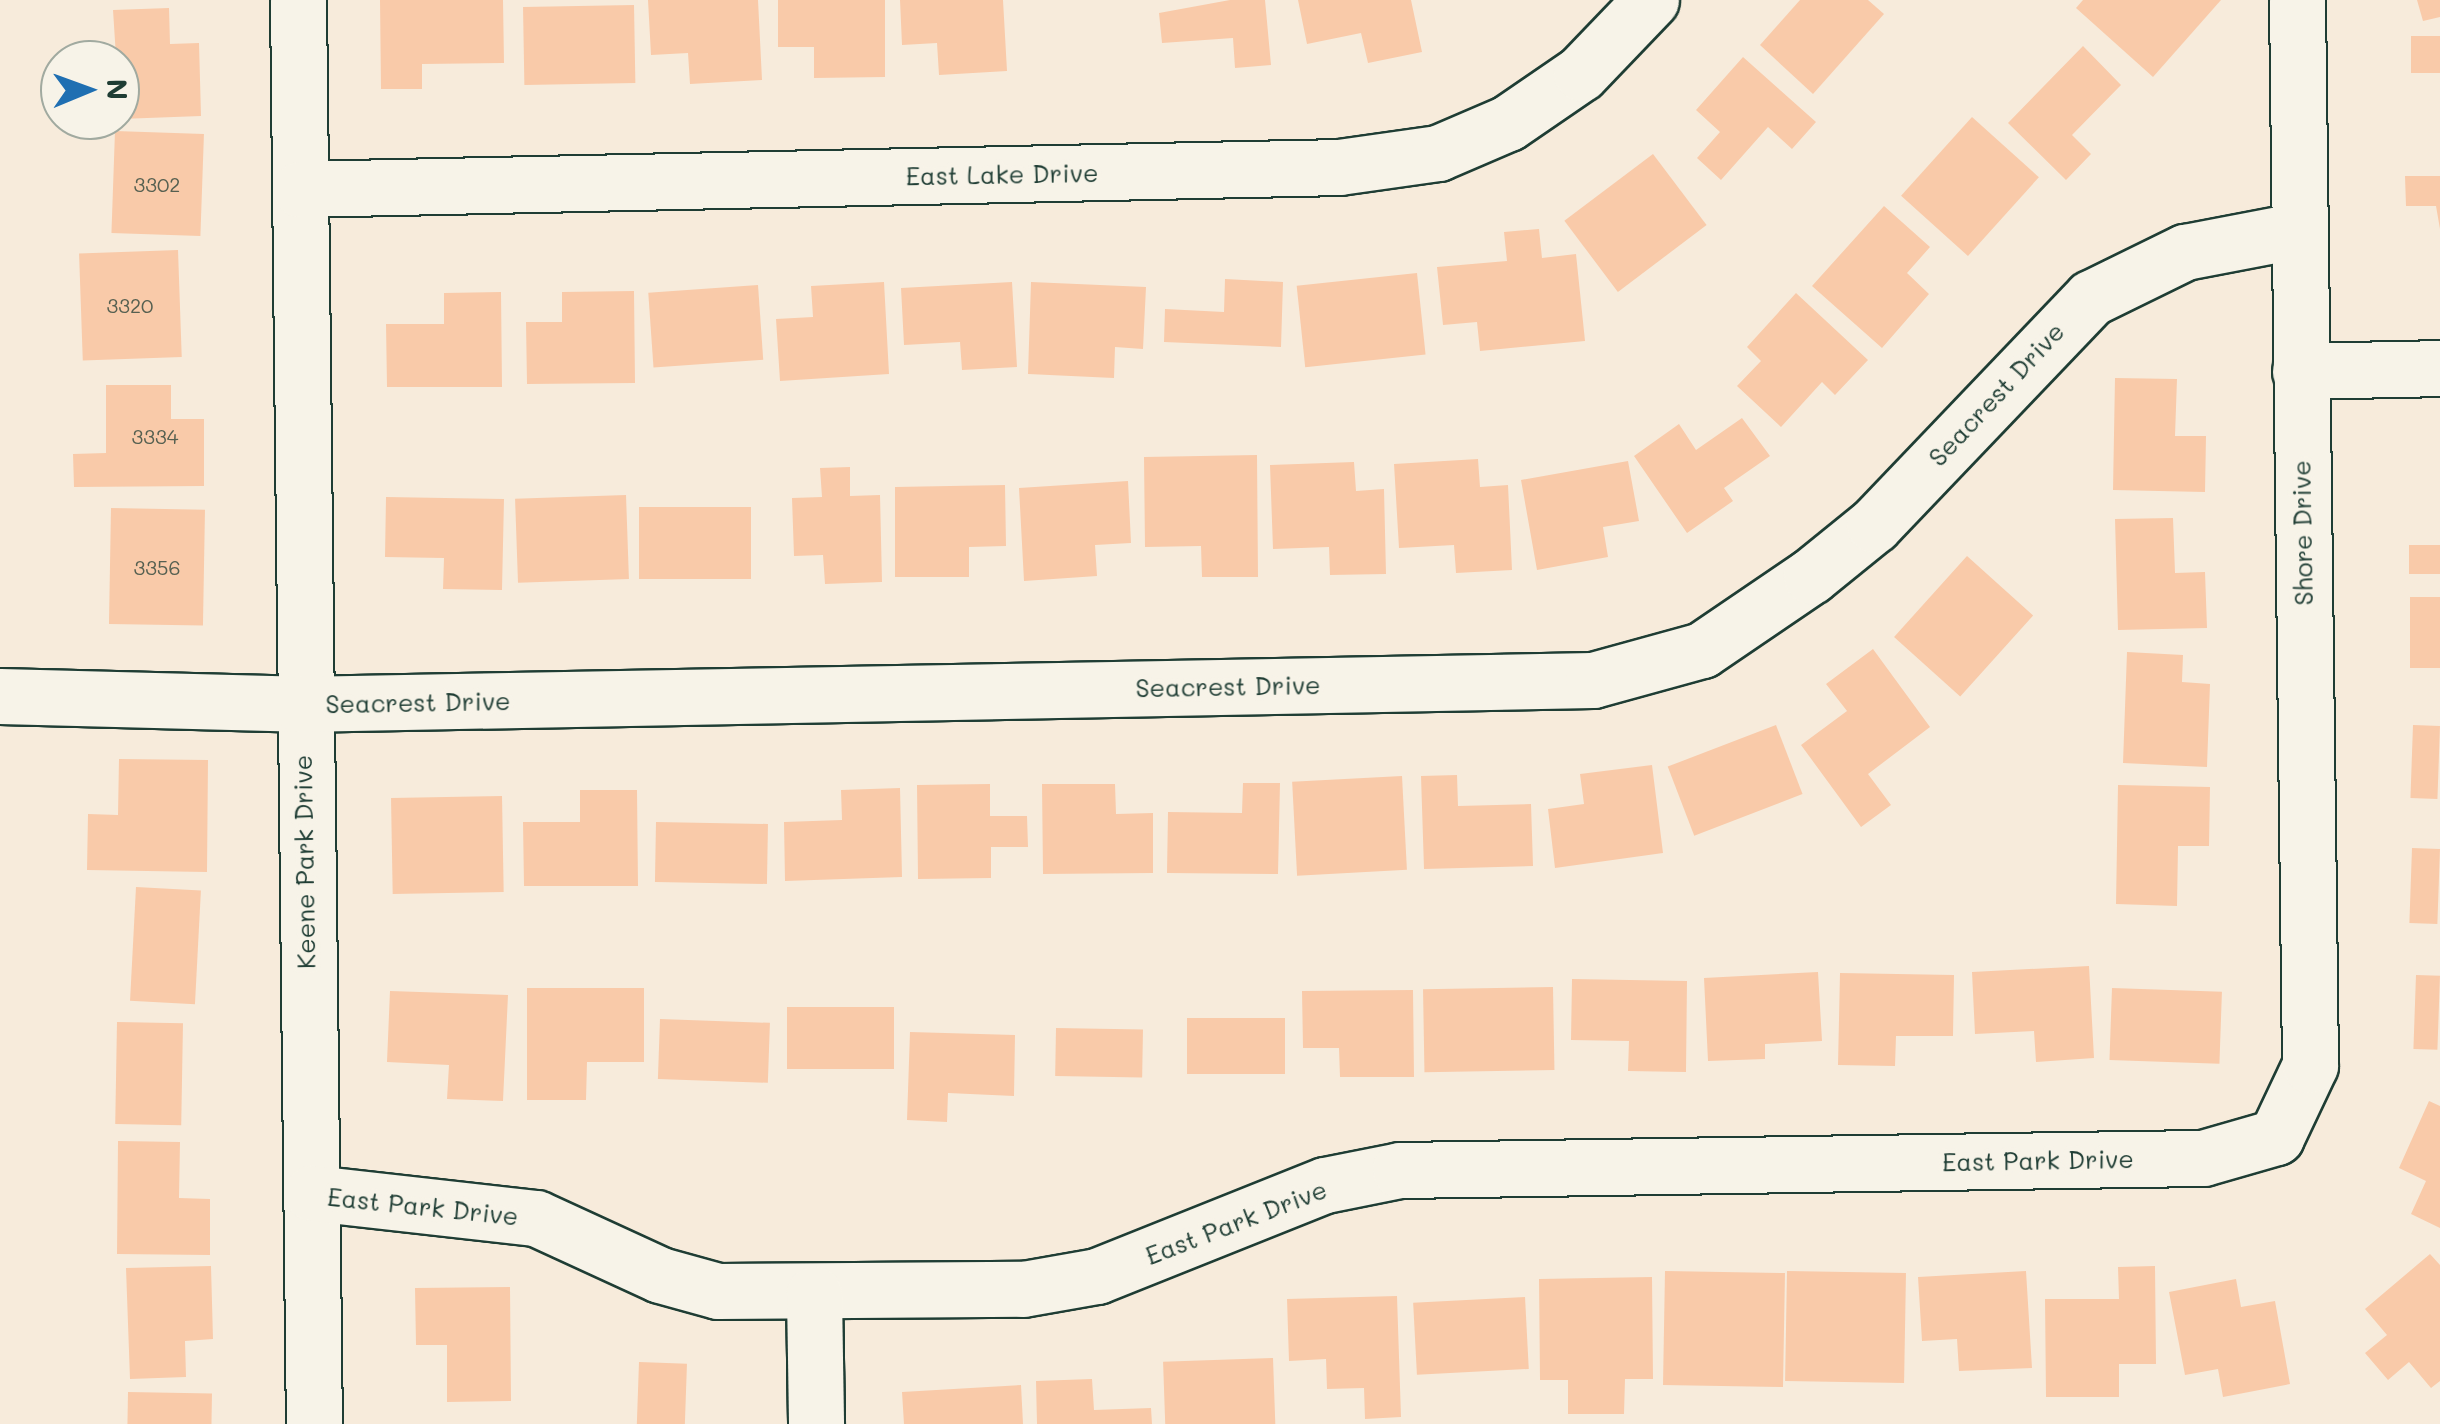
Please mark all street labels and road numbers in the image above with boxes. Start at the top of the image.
street label: East Lake Drive [905,157,1099,191]
street label: Seacrest Drive [1922,316,2070,472]
street label: Shore Drive [2286,460,2318,606]
street label: Seacrest Drive [1135,669,1321,703]
street label: Seacrest Drive [325,685,511,719]
street label: Keene Park Drive [287,755,321,969]
street label: East Park Drive [1942,1143,2134,1177]
street label: East Park Drive [1141,1174,1331,1270]
street label: East Park Drive [326,1181,520,1231]

